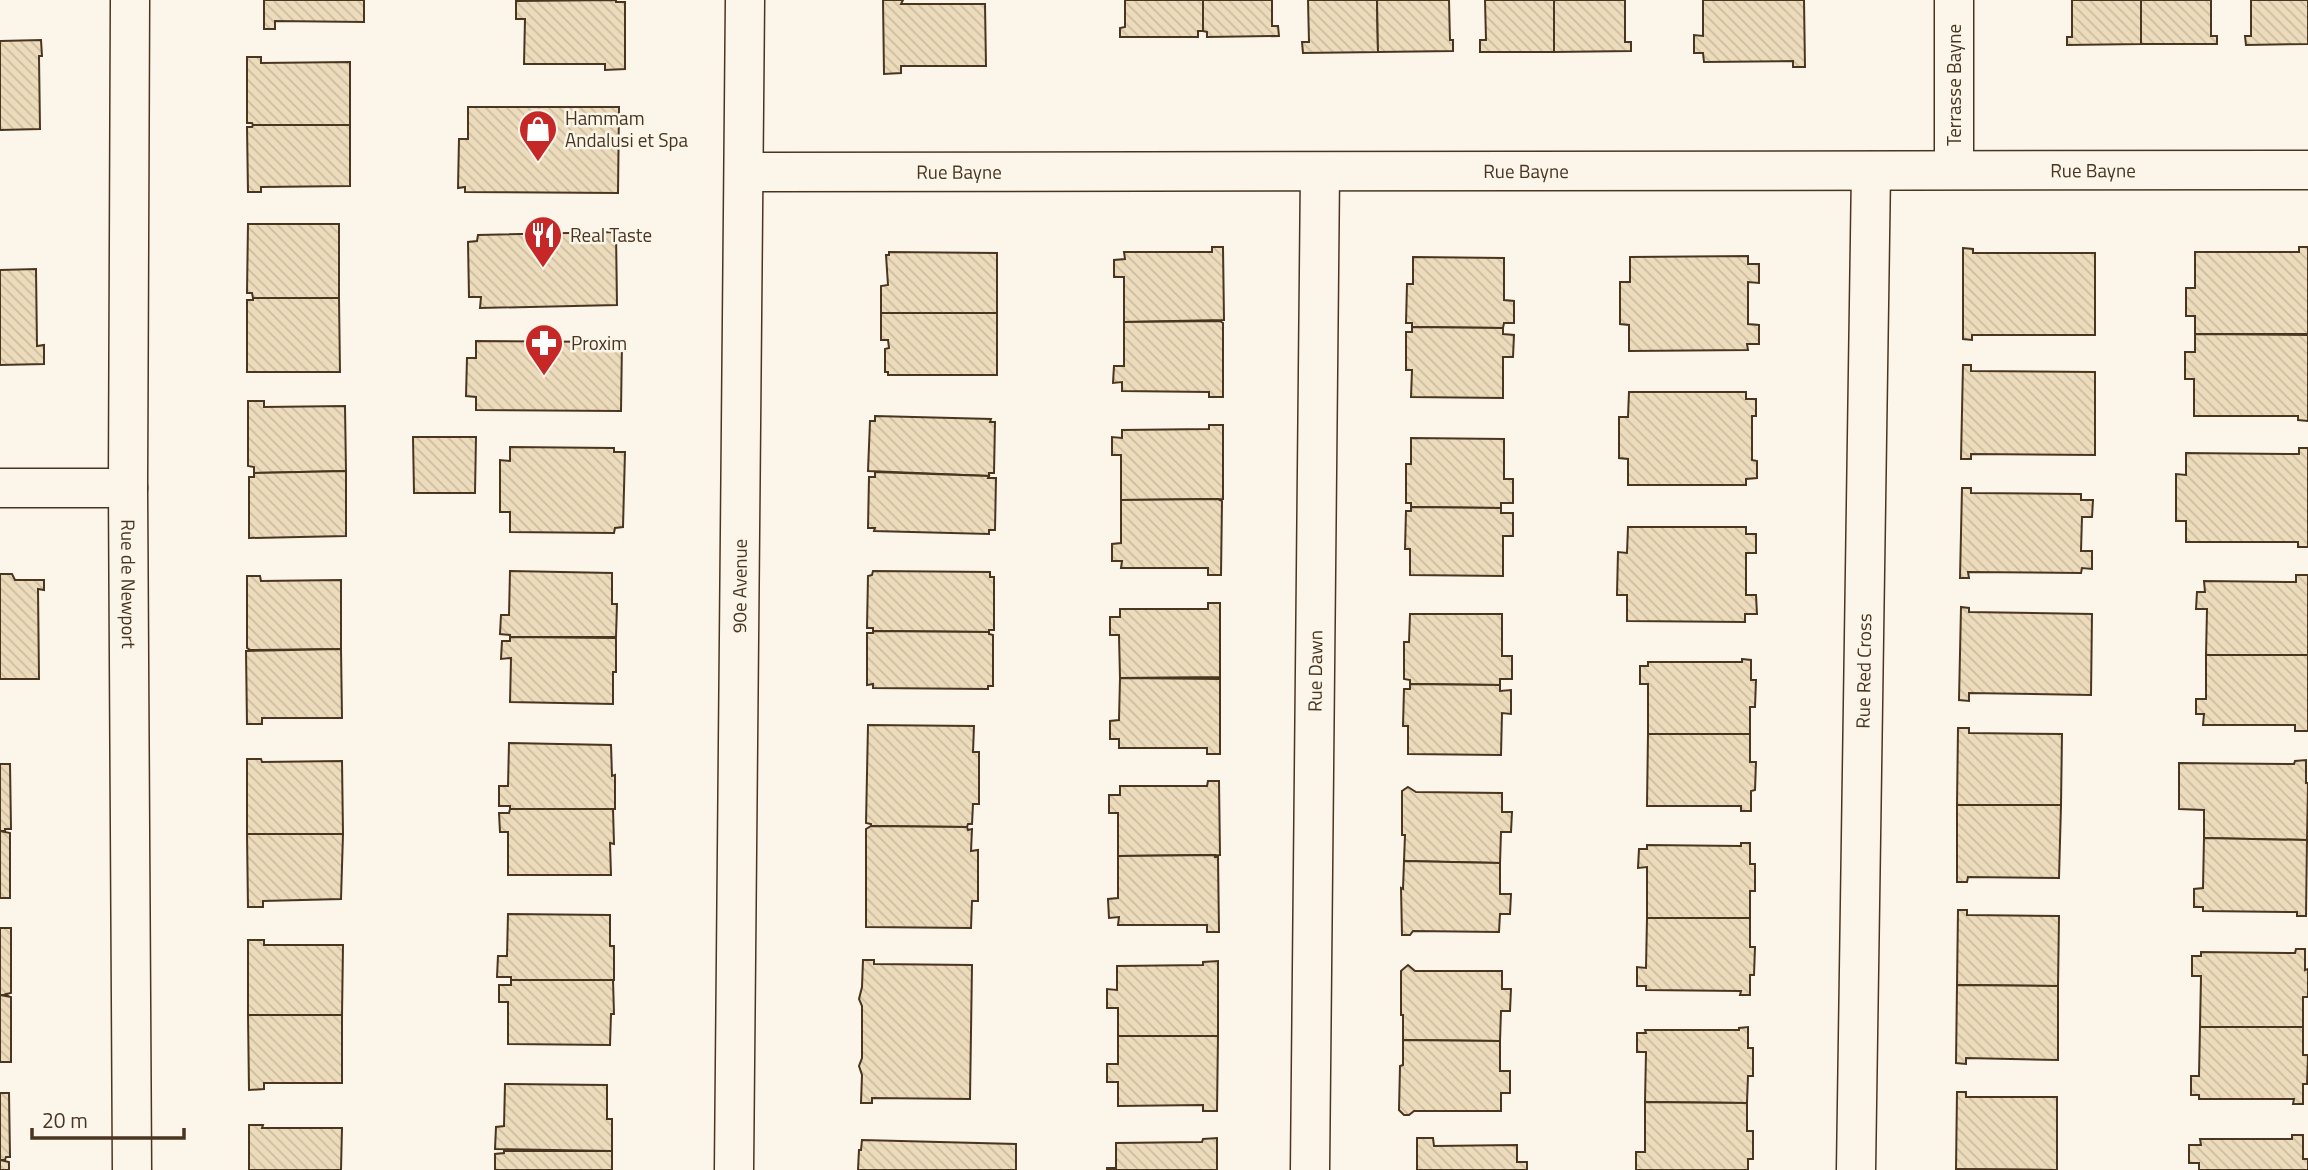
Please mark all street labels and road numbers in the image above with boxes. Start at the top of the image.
street label: Terrasse Bayne [1939,24,1968,146]
street label: Rue Bayne [2050,155,2136,184]
street label: Rue Bayne [1483,156,1569,185]
street label: Rue Bayne [916,157,1002,186]
street label: Rue de Newport [114,519,144,649]
street label: 90e Avenue [724,539,754,633]
street label: Rue Red Cross [1848,613,1878,729]
street label: Rue Dawn [1300,630,1329,712]

